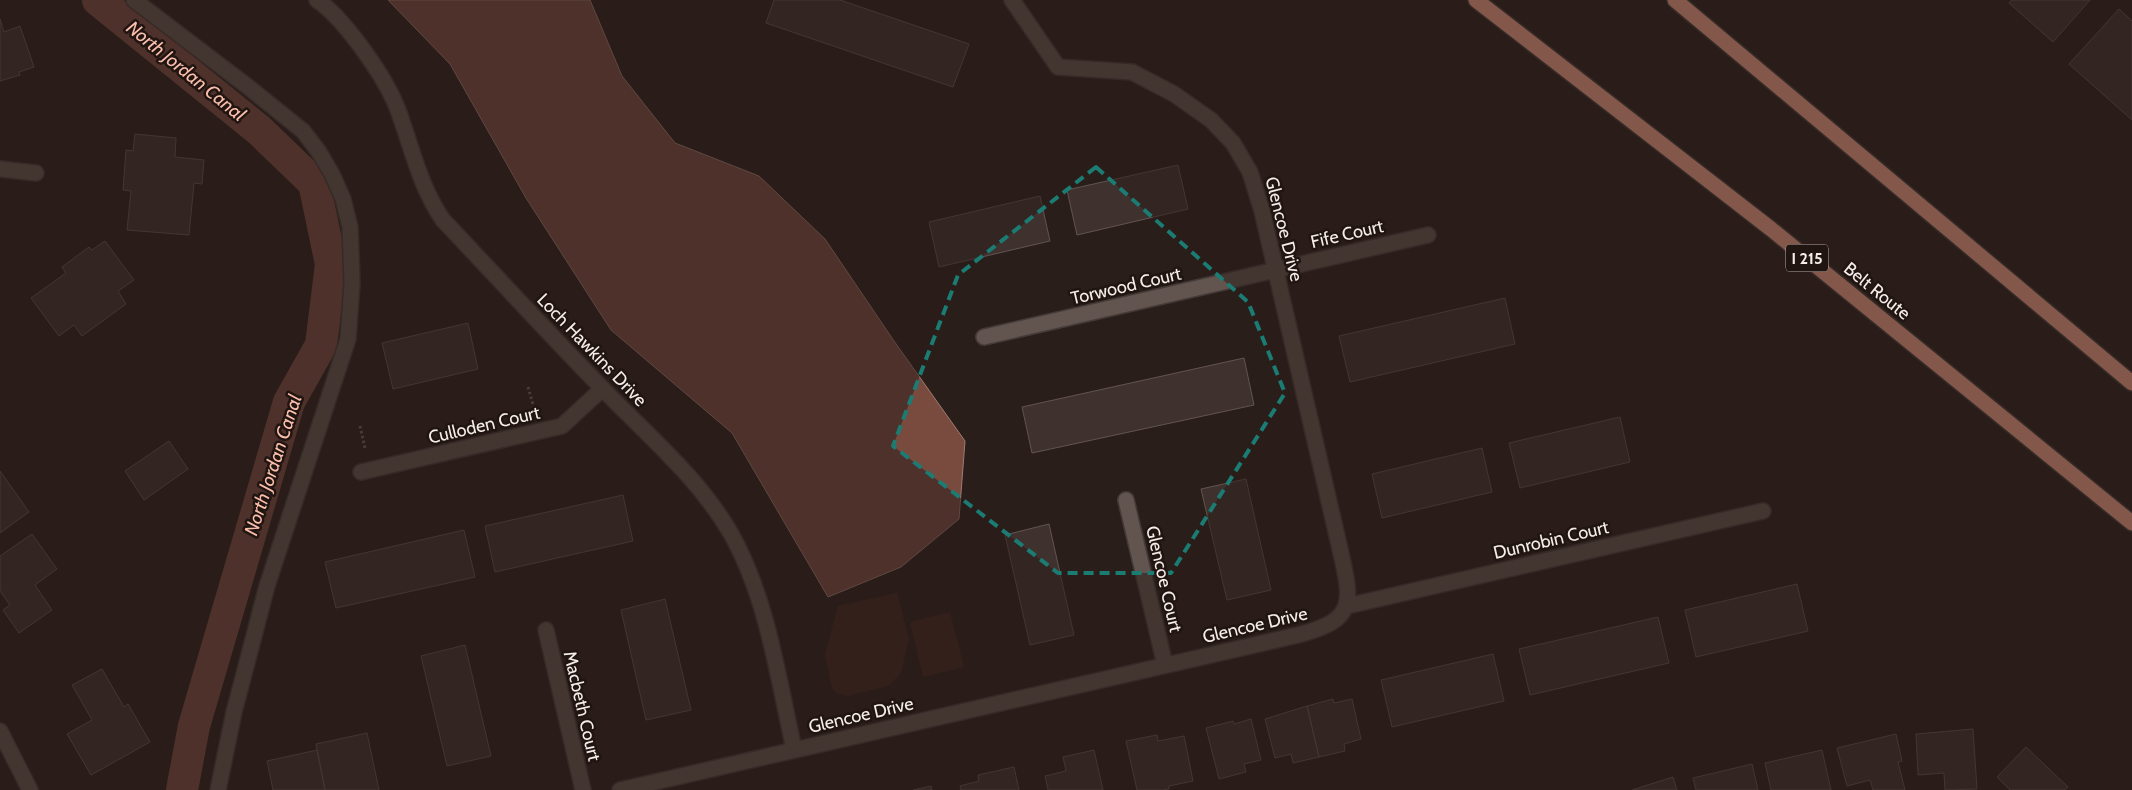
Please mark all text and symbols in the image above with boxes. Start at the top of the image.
water label: North Jordan Canal [122,16,251,126]
street label: Glencoe Drive [1260,174,1308,284]
street label: Fife Court [1308,215,1386,253]
road number: I 215 [1786,244,1828,272]
street label: Belt Route [1839,257,1915,325]
street label: Torwood Court [1069,263,1183,309]
street label: Loch Hawkins Drive [532,289,652,411]
water label: North Jordan Canal [239,391,307,538]
street label: Culloden Court [426,401,542,449]
street label: Dunrobin Court [1491,516,1611,564]
street label: Glencoe Court [1141,524,1187,634]
street label: Glencoe Drive [1200,602,1310,648]
street label: Macbeth Court [559,649,605,763]
street label: Glencoe Drive [806,692,916,738]

